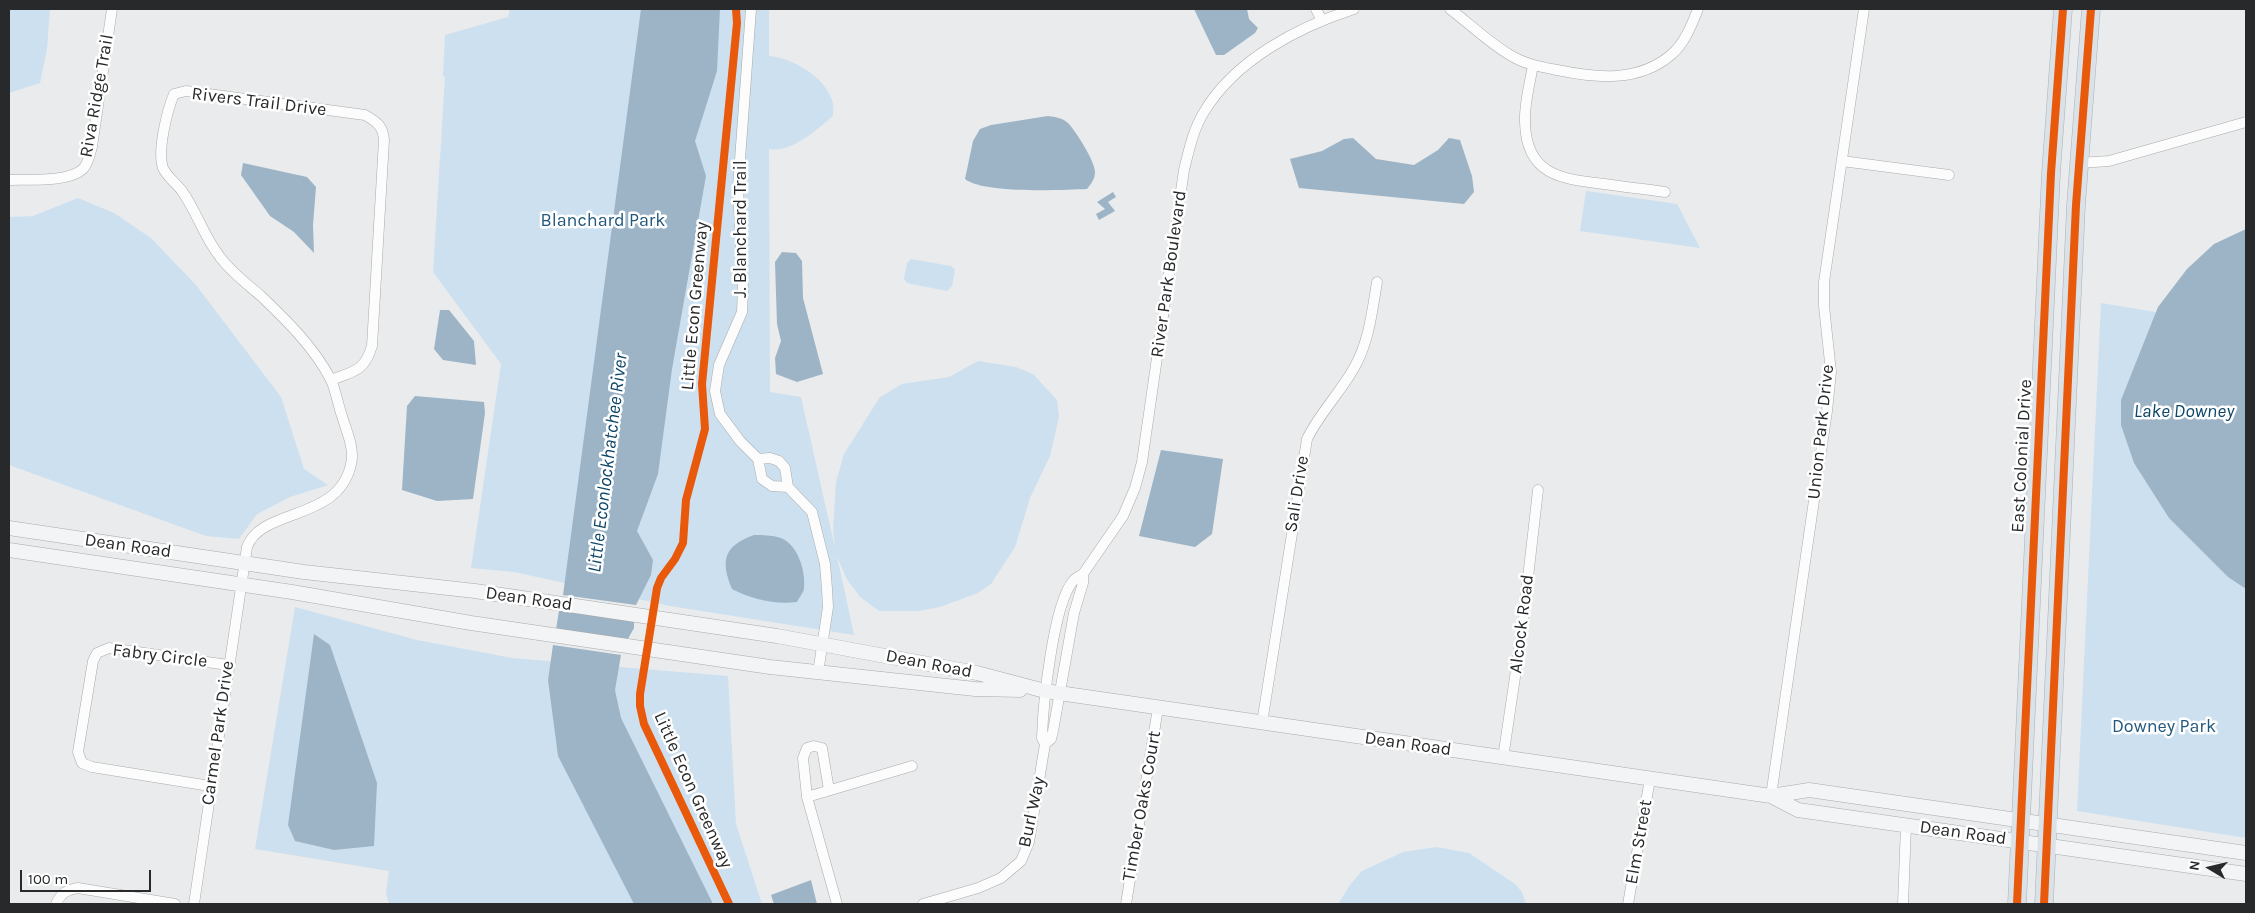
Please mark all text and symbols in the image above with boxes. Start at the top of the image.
street label: Riva Ridge Trail [76,33,118,159]
street label: Rivers Trail Drive [190,83,328,121]
street label: J. Blanchard Trail [730,160,752,298]
street label: River Park Boulevard [1147,189,1191,359]
park label: Blanchard Park [540,210,666,232]
street label: Little Econ Greenway [677,221,713,391]
water label: Little Econlockhatchee River [583,352,633,574]
street label: Union Park Drive [1803,363,1839,501]
street label: East Colonial Drive [2007,379,2037,533]
water label: Lake Downey [2134,401,2234,423]
street label: Sali Drive [1280,454,1314,534]
street label: Dean Road [83,529,173,563]
street label: Alcock Road [1505,573,1539,675]
street label: Dean Road [484,582,574,616]
street label: Fabry Circle [111,639,209,673]
street label: Dean Road [884,645,974,683]
street label: Carmel Park Drive [197,659,239,807]
street label: Little Econ Greenway [649,708,737,872]
park label: Downey Park [2112,716,2216,738]
street label: Dean Road [1363,727,1453,761]
street label: Timber Oaks Court [1118,729,1166,883]
street label: Burl Way [1014,775,1050,849]
street label: Elm Street [1621,798,1657,886]
street label: Dean Road [1918,816,2008,850]
north arrow [2185,843,2235,893]
text: N [2186,859,2204,872]
scale bar [22,860,154,892]
text: 100 m [28,870,68,888]

